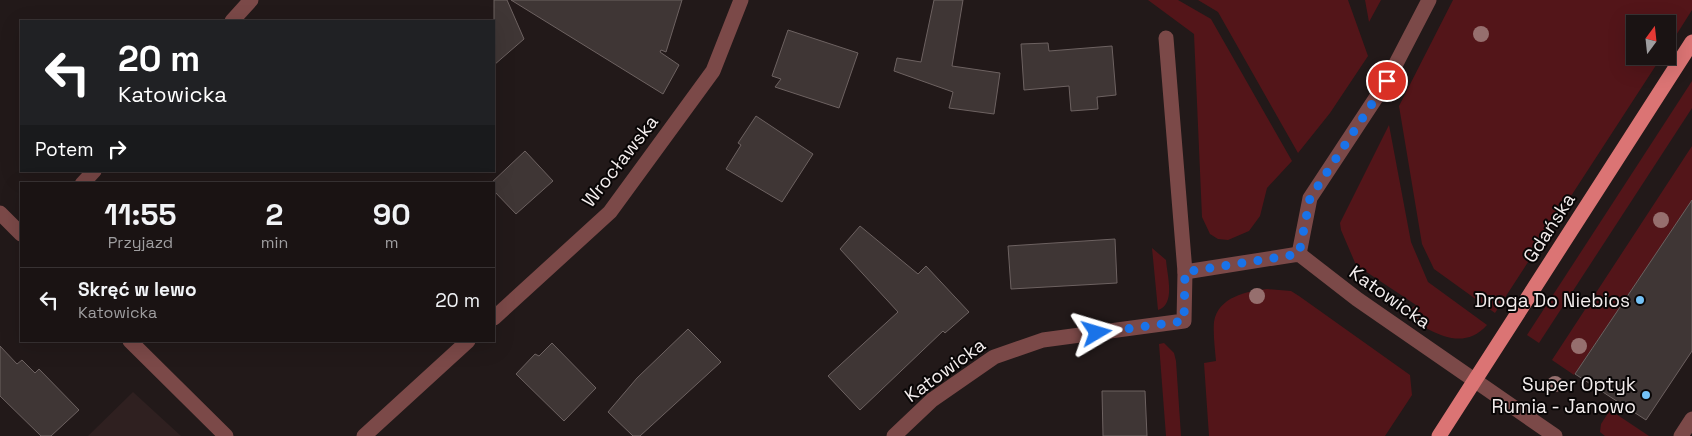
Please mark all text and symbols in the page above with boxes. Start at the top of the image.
north arrow [1626,15,1676,65]
map controls [1626,15,1676,65]
text: 20 m [118,37,200,81]
icon: left [35,40,100,105]
pin [1366,60,1408,102]
icon: arrive [1373,67,1401,95]
text: Katowicka [118,80,227,108]
street label: Wrocławska [576,110,664,212]
icon: right [103,135,131,163]
text: Potem [35,137,93,162]
street label: Gdańska [1517,188,1581,268]
text: 11:55 [104,195,176,234]
text: 2 [266,195,283,234]
text: 90 [373,195,411,234]
text: Przyjazd [108,232,173,253]
text: min [261,232,288,253]
text: m [385,232,399,253]
street label: Katowicka [1344,260,1436,334]
text: Skręć w lewo [78,277,197,302]
icon: left [35,286,63,314]
text: 20 m [435,288,480,313]
place label: Droga Do Niebios [1474,288,1630,313]
marker: Droga Do Niebios [1634,294,1646,306]
text: Katowicka [78,302,157,323]
position arrow [1070,306,1122,358]
street label: Katowicka [900,332,990,408]
place label: Super Optyk Rumia - Janowo [1491,372,1636,419]
marker: Super Optyk Rumia - Janowo [1640,389,1652,401]

